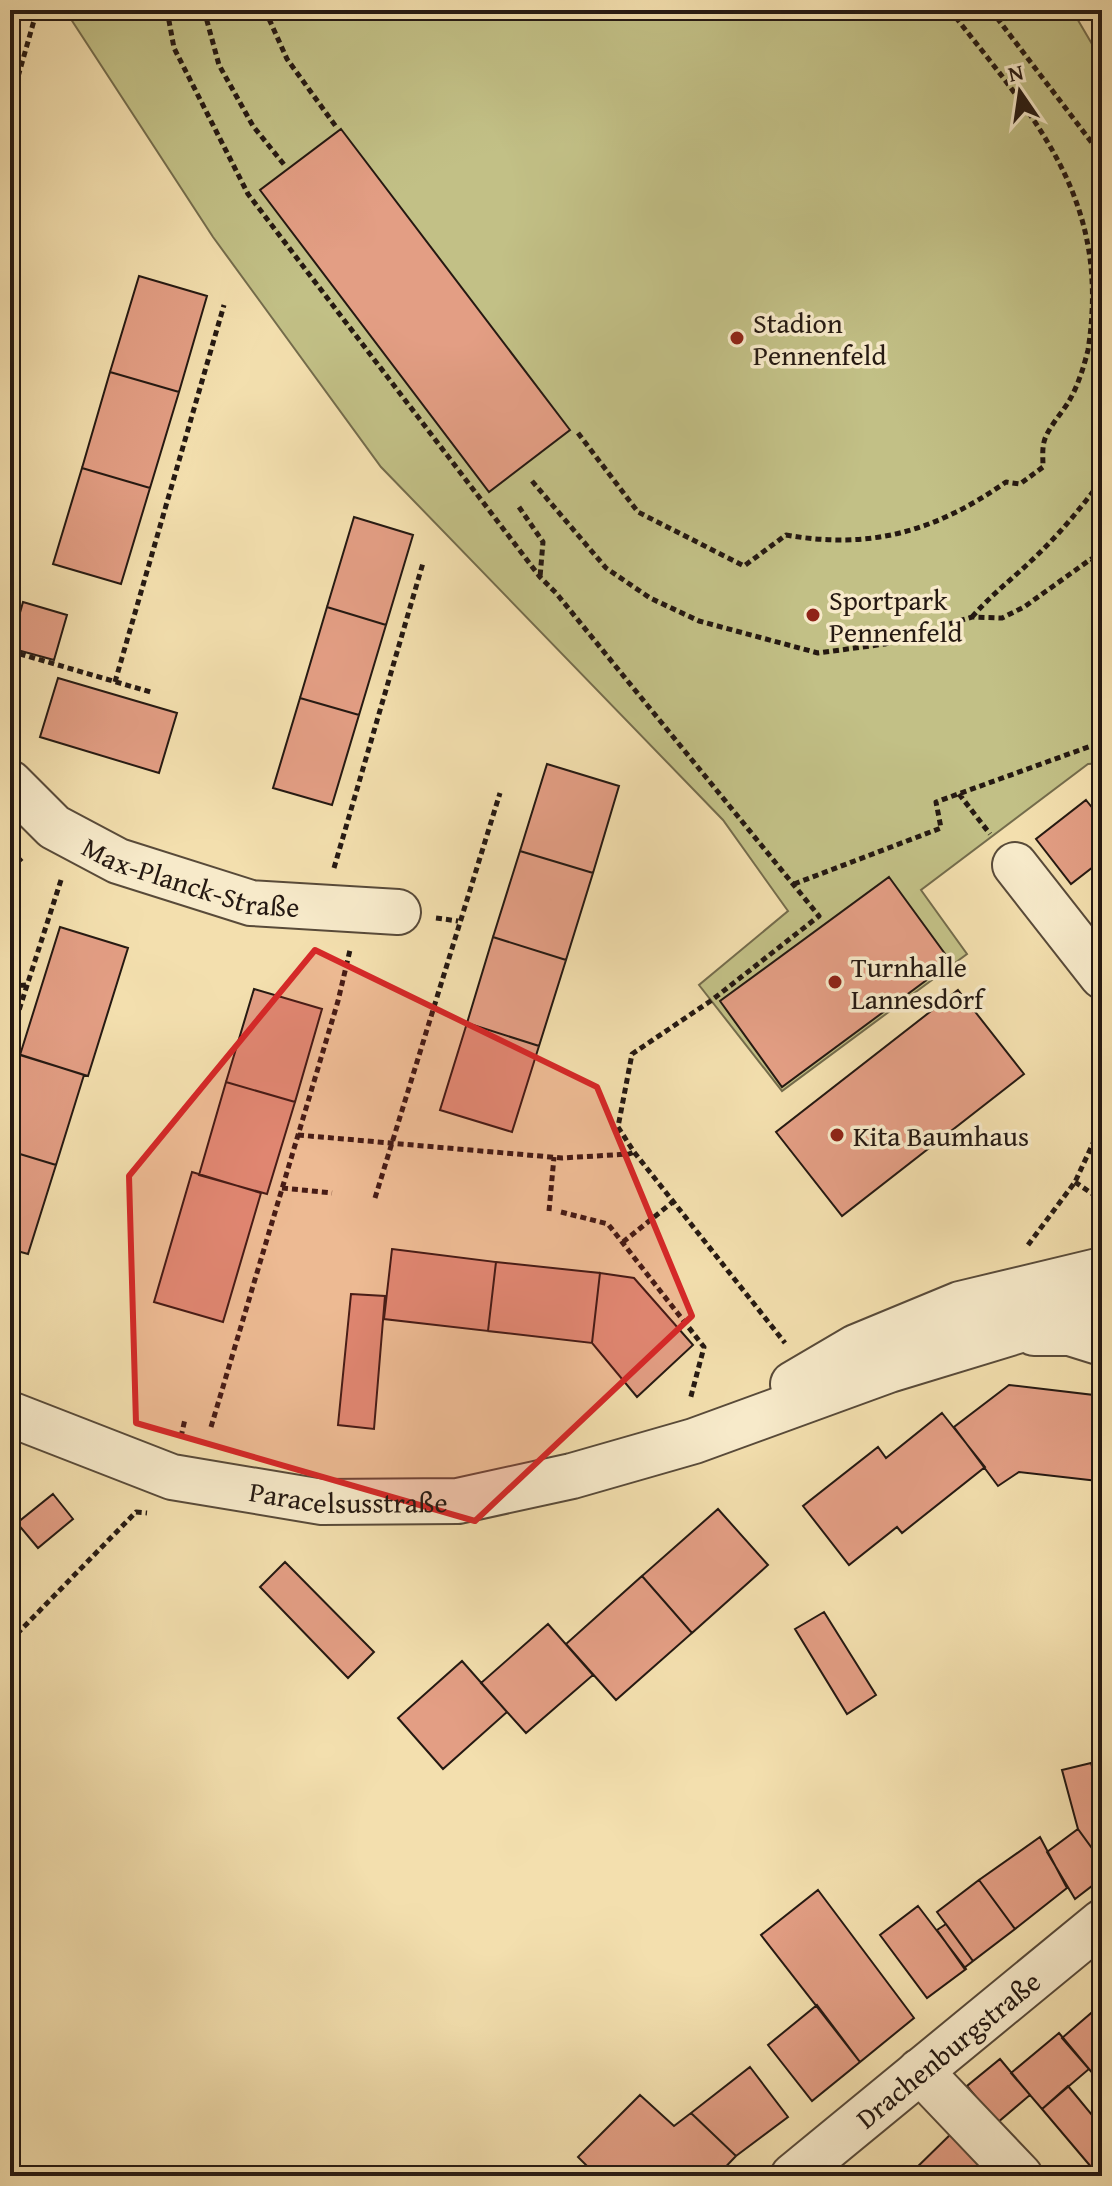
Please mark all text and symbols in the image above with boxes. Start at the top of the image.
north arrow [980,52,1060,132]
text: N [1005,55,1027,90]
place label: Stadion Pennenfeld [753,302,886,375]
marker: Stadion Pennenfeld [728,329,746,347]
place label: Sportpark Pennenfeld [829,579,962,652]
marker: Sportpark Pennenfeld [804,606,822,624]
street label: Max-Planck-Straße [75,825,301,926]
place label: Turnhalle Lannesdorf [851,946,986,1019]
marker: Turnhalle Lannesdorf [826,973,844,991]
place label: Kita Baumhaus [853,1115,1029,1156]
marker: Kita Baumhaus [828,1126,846,1144]
street label: Paracelsusstraße [246,1470,448,1523]
street label: Drachenburgstraße [846,1961,1049,2137]

